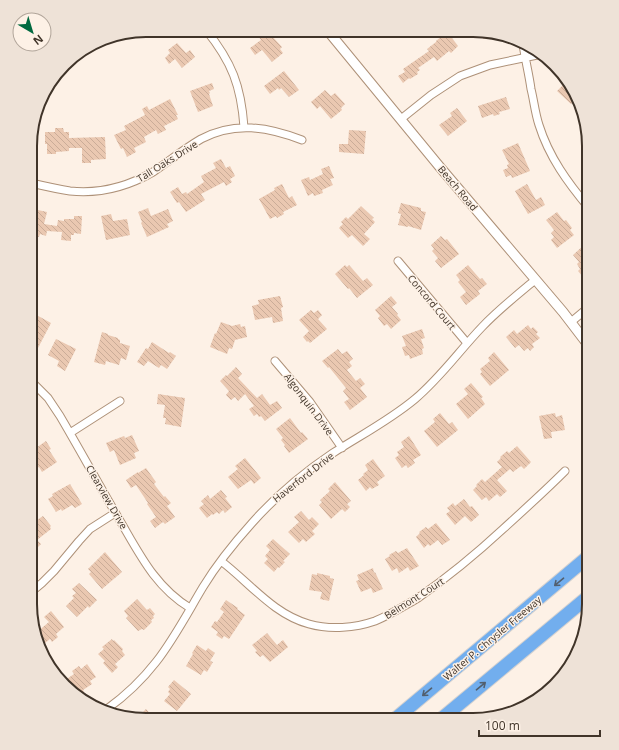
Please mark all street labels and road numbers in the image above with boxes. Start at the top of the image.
street label: Tall Oaks Drive [134,137,200,185]
street label: Beach Road [435,162,481,214]
street label: Concord Court [405,271,460,333]
street label: Algonquin Drive [281,370,337,438]
street label: Haverford Drive [269,448,337,505]
street label: Clearview Drive [83,462,131,532]
street label: Belmont Court [381,574,447,622]
street label: Walter P. Chrysler Freeway [440,592,545,683]

